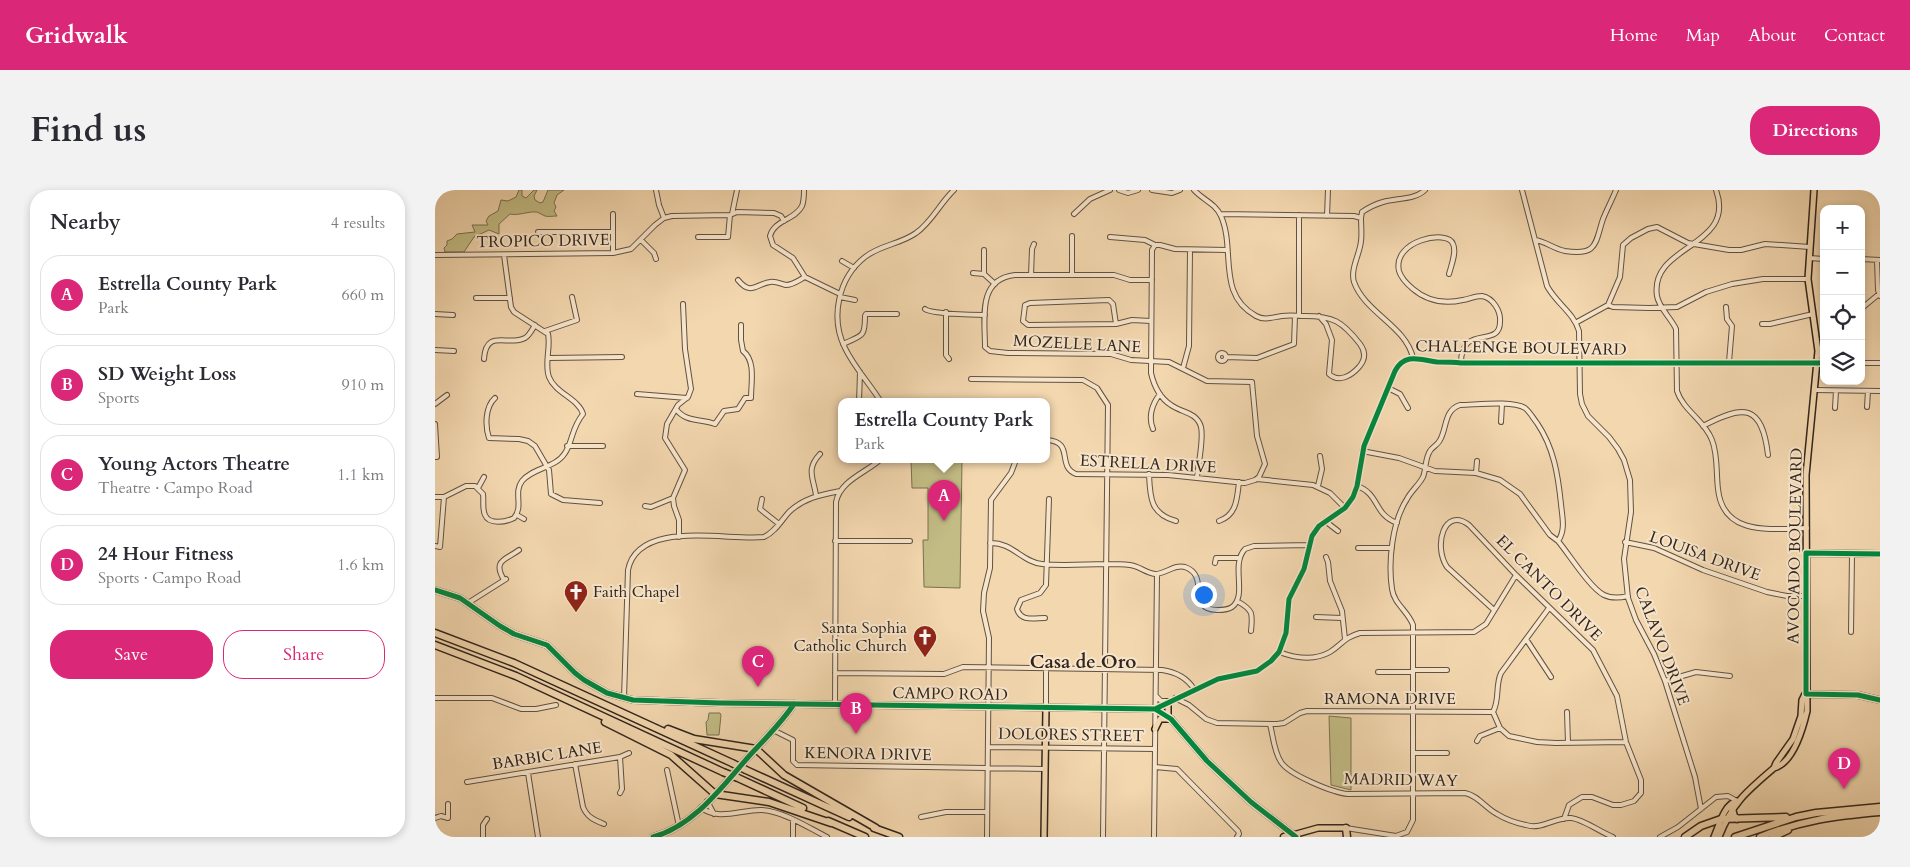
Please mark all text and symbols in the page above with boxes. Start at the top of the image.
text: Gridwalk [25,19,128,52]
text: Home [1610,23,1658,48]
text: Map [1686,23,1720,48]
text: About [1748,23,1796,48]
text: Contact [1824,23,1885,48]
text: Find us [30,106,146,154]
button: Directions [1750,106,1880,155]
map controls [1820,205,1865,385]
button: + [1820,205,1865,250]
text: Nearby [50,208,121,237]
text: 4 results [331,212,385,234]
street label: TROPICO DRIVE [476,229,610,253]
button: − [1820,250,1865,295]
text: Estrella County Park [98,271,277,297]
text: A [61,284,73,306]
text: 660 m [342,284,384,306]
button: locate [1820,295,1865,340]
text: Park [98,297,129,319]
street label: MOZELLE LANE [1012,330,1142,358]
street label: CHALLENGE BOULEVARD [1415,335,1627,361]
button: layers [1820,340,1865,385]
text: SD Weight Loss [98,361,236,387]
text: B [61,374,73,396]
text: 910 m [342,374,384,396]
text: Sports [98,387,139,409]
popup [838,398,1050,463]
text: Estrella County Park [854,407,1034,433]
text: Park [854,433,885,455]
street label: AVOCADO BOULEVARD [1782,448,1808,644]
street label: ESTRELLA DRIVE [1079,449,1217,479]
text: Young Actors Theatre [98,451,290,477]
text: C [61,464,73,486]
text: 1.1 km [337,464,384,486]
text: Theatre · Campo Road [98,477,253,499]
pin: A [928,480,960,521]
street label: LOUISA DRIVE [1646,526,1764,586]
street label: EL CANTO DRIVE [1491,530,1607,646]
text: 24 Hour Fitness [98,541,234,567]
text: D [60,554,74,576]
text: 1.6 km [337,554,384,576]
text: Sports · Campo Road [98,567,241,589]
church icon: Faith Chapel [563,579,589,613]
place label: Faith Chapel [593,581,679,603]
your location [1191,582,1217,608]
street label: CALAVO DRIVE [1629,583,1695,709]
place label: Santa Sophia Catholic Church [793,617,907,657]
church icon: Santa Sophia Catholic Church [912,624,938,658]
button: Save [50,630,213,679]
button: Share [223,630,385,679]
pin: C [742,646,774,687]
district label: Casa de Oro [1030,649,1136,675]
street label: CAMPO ROAD [892,682,1008,706]
street label: RAMONA DRIVE [1324,688,1456,710]
pin: B [840,693,872,734]
street label: DOLORES STREET [998,723,1144,747]
street label: BARBIC LANE [491,736,604,776]
street label: KENORA DRIVE [804,742,932,766]
pin: D [1828,748,1860,789]
street label: MADRID WAY [1344,768,1458,792]

